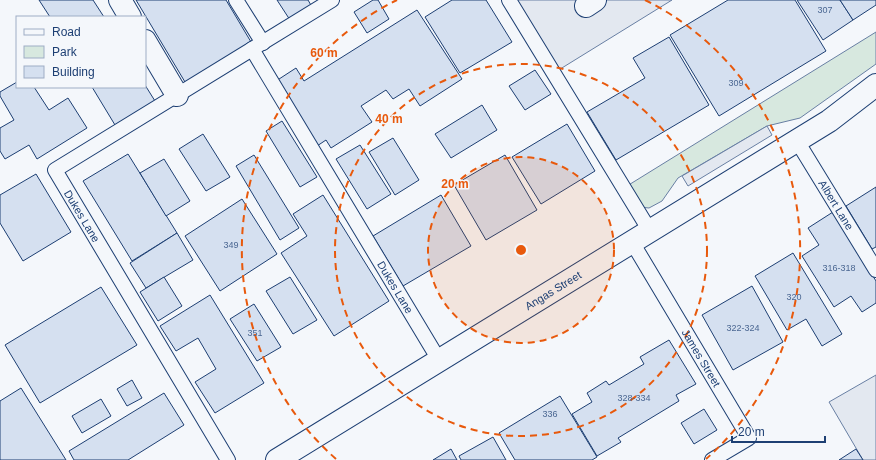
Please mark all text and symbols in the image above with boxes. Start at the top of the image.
house number: 307 [817,5,833,15]
legend [16,16,146,88]
text: Road [52,25,81,39]
text: Park [52,45,78,59]
text: 60 m [310,46,338,60]
text: Building [52,65,95,79]
house number: 309 [728,78,744,88]
text: 40 m [375,112,403,126]
text: 20 m [441,177,469,191]
street label: Albert Lane [816,178,856,232]
street label: Dukes Lane [62,188,102,244]
house number: 349 [223,240,239,250]
centre of rings [514,243,528,257]
street label: Dukes Lane [375,259,416,316]
house number: 316-318 [822,263,856,273]
street label: Angas Street [523,269,583,312]
house number: 320 [786,292,802,302]
house number: 322-324 [726,323,760,333]
street label: James Street [679,327,723,389]
house number: 351 [247,328,263,338]
house number: 328-334 [617,393,651,403]
house number: 336 [542,409,558,419]
scale bar [732,418,825,444]
text: 20 m [738,425,765,439]

